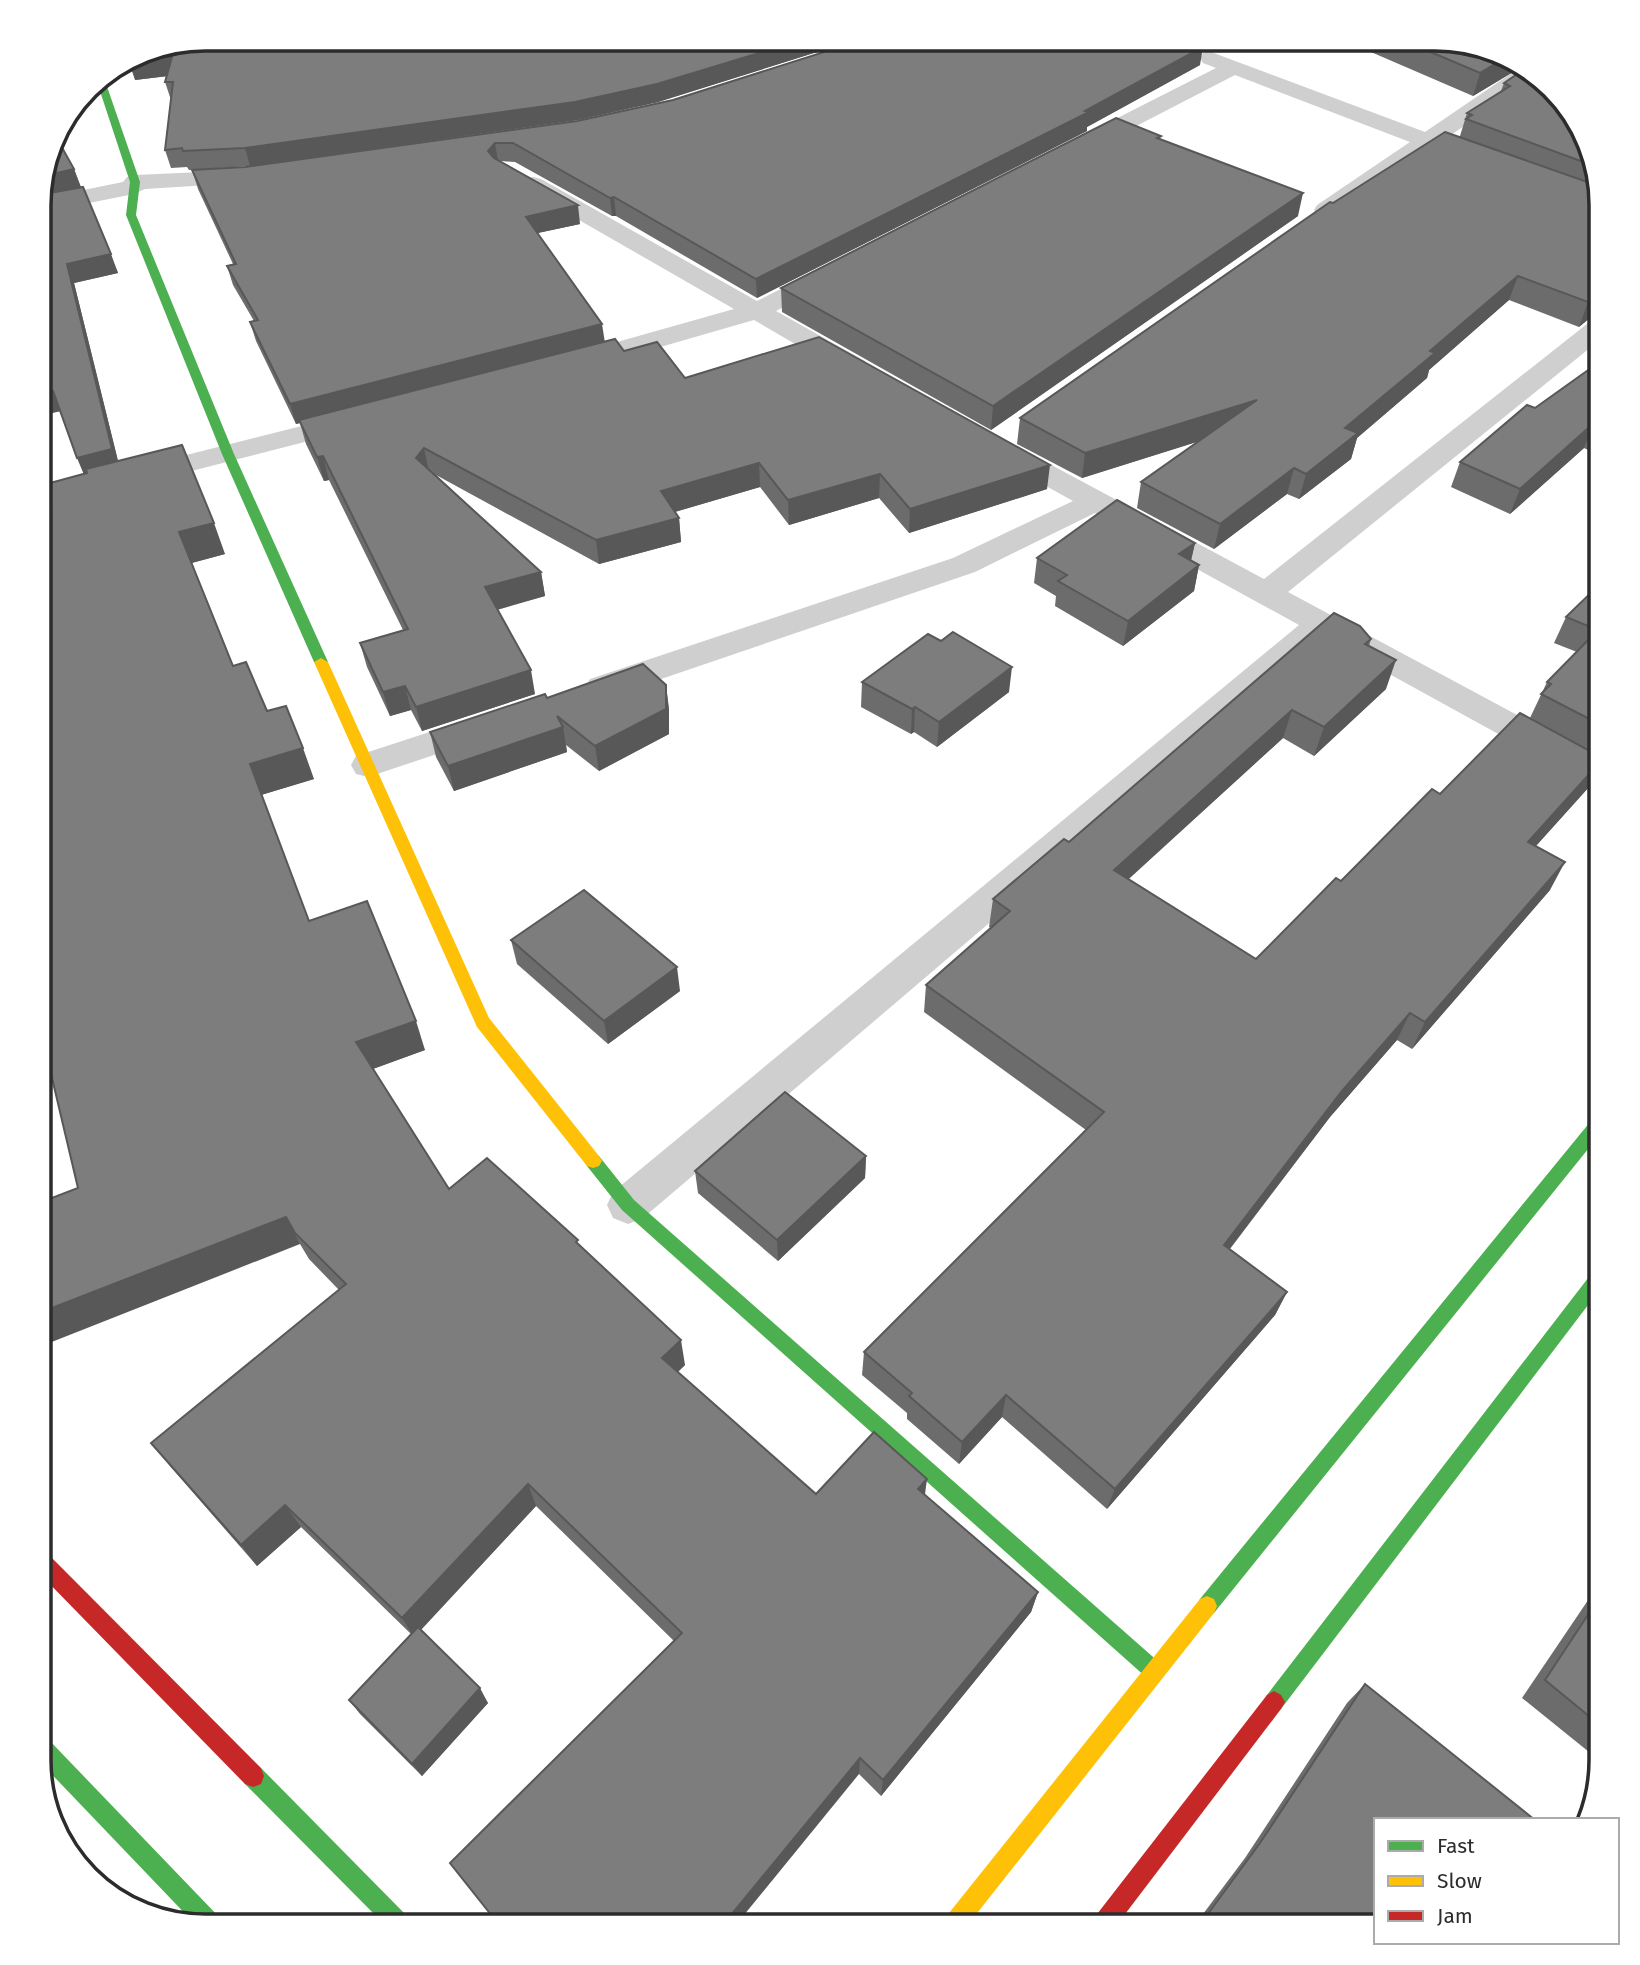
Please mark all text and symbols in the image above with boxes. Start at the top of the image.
legend [1374,1818,1619,1944]
text: Fast [1437,1833,1475,1859]
text: Slow [1437,1868,1482,1894]
text: Jam [1437,1903,1473,1929]

